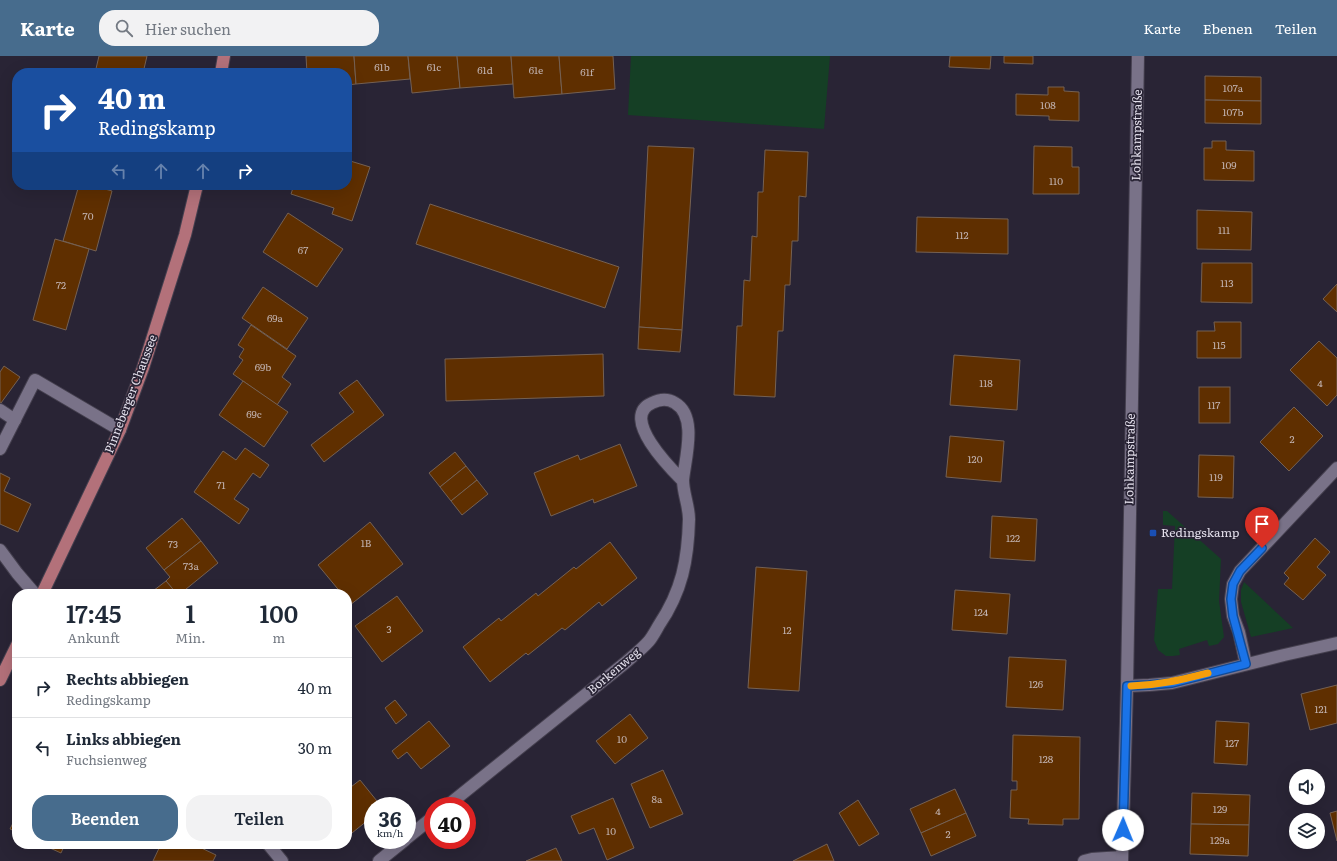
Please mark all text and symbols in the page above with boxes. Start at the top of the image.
search box [99,10,379,46]
text: Karte [20,14,75,42]
icon: search [113,17,135,39]
text: Hier suchen [145,17,231,40]
text: Karte [1144,18,1181,38]
text: Ebenen [1203,18,1253,38]
text: Teilen [1275,18,1317,38]
house number: 61b [374,59,390,74]
house number: 61c [427,59,441,74]
house number: 61d [477,62,493,77]
house number: 61e [529,62,543,77]
house number: 61f [580,64,595,79]
text: 40 m [98,76,166,118]
house number: 107a [1223,80,1244,95]
icon: right [32,84,84,136]
street label: Lohkampstraße [1126,89,1146,181]
house number: 108 [1040,97,1056,112]
house number: 107b [1223,104,1244,119]
text: Redingskamp [98,114,216,141]
house number: 109 [1221,157,1237,172]
icon: left [108,160,130,182]
icon: ahead [150,160,172,182]
icon: ahead [192,160,214,182]
icon: right [234,160,256,182]
house number: 110 [1049,173,1063,188]
house number: 70 [83,208,94,223]
house number: 111 [1218,222,1230,237]
house number: 112 [955,227,969,242]
house number: 67 [298,242,308,257]
house number: 113 [1220,275,1234,290]
house number: 72 [56,277,66,292]
house number: 69a [267,310,284,325]
street label: Pinneberger Chaussee [99,332,161,456]
house number: 115 [1212,337,1226,352]
house number: 69b [255,359,271,374]
house number: 118 [979,375,993,390]
house number: 4 [1317,375,1323,390]
house number: 117 [1208,397,1220,412]
house number: 69c [246,406,262,421]
street label: Lohkampstraße [1119,413,1139,505]
house number: 2 [1289,431,1295,446]
house number: 120 [968,451,983,466]
house number: 119 [1209,469,1223,484]
house number: 71 [216,477,226,492]
pin [1245,507,1279,548]
icon: arrive [1251,513,1273,535]
place label: Redingskamp [1161,523,1239,541]
marker: Redingskamp [1148,528,1158,538]
house number: 122 [1006,530,1020,545]
house number: 1B [361,535,372,550]
house number: 73 [168,536,178,551]
house number: 73a [183,558,199,573]
text: 17:45 [66,595,121,630]
text: 1 [186,595,195,630]
text: 100 [259,595,298,630]
house number: 124 [974,604,989,619]
house number: 3 [386,621,392,636]
house number: 12 [782,622,792,637]
text: Ankunft [68,628,120,647]
text: Min. [175,628,206,647]
text: m [272,628,285,647]
street label: Borkenweg [583,643,644,698]
text: Rechts abbiegen [66,667,189,690]
text: 40 m [298,676,332,699]
house number: 126 [1029,676,1044,691]
icon: right [32,677,54,699]
text: Redingskamp [66,690,151,709]
house number: 121 [1314,701,1328,716]
text: Links abbiegen [66,727,181,750]
house number: 10 [617,731,627,746]
house number: 127 [1225,735,1239,750]
text: 30 m [298,736,332,759]
icon: left [32,737,54,759]
text: Fuchsienweg [66,750,147,769]
house number: 128 [1039,751,1054,766]
map controls [1289,769,1325,849]
button: sound [1289,769,1325,805]
house number: 8a [652,791,663,806]
button: Beenden [32,795,178,841]
button: Teilen [186,795,332,841]
speed limit sign: 40 [424,797,476,849]
house number: 129 [1213,801,1227,816]
text: 36 [379,803,401,833]
house number: 4 [935,803,941,818]
position arrow [1102,809,1144,851]
button: layers [1289,813,1325,849]
house number: 10 [606,823,616,838]
text: km/h [377,825,403,840]
house number: 2 [945,826,951,841]
house number: 129a [1210,832,1230,847]

